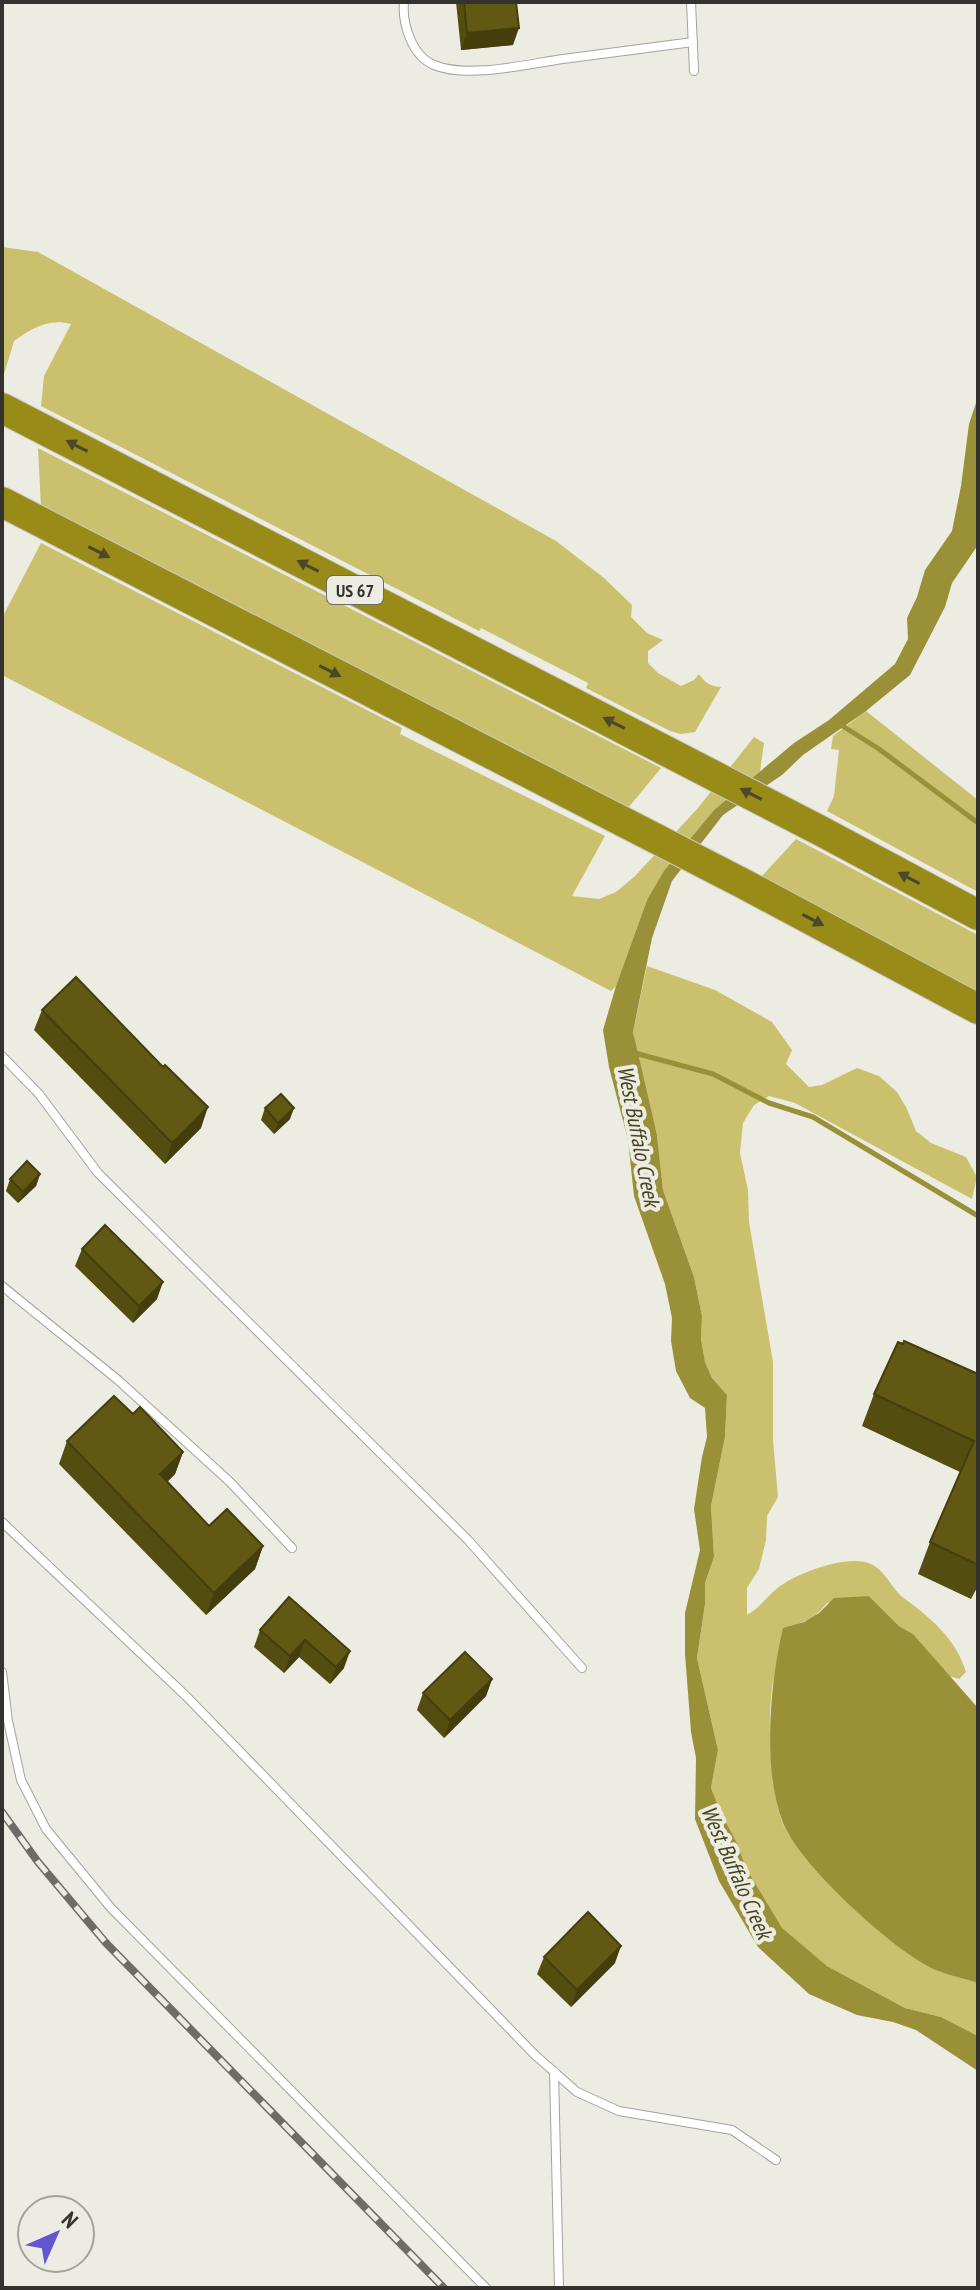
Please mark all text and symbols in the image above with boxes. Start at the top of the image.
one-way arrow [66,440,89,453]
one-way arrow [88,545,111,559]
one-way arrow [297,559,320,572]
road number: US 67 [327,576,383,604]
one-way arrow [319,664,342,678]
one-way arrow [603,717,625,731]
one-way arrow [740,788,763,801]
one-way arrow [898,871,921,885]
one-way arrow [802,913,824,927]
water label: West Buffalo Creek [612,1063,667,1211]
water label: West Buffalo Creek [695,1801,780,1945]
north arrow [16,2194,96,2274]
text: N [56,2206,84,2234]

